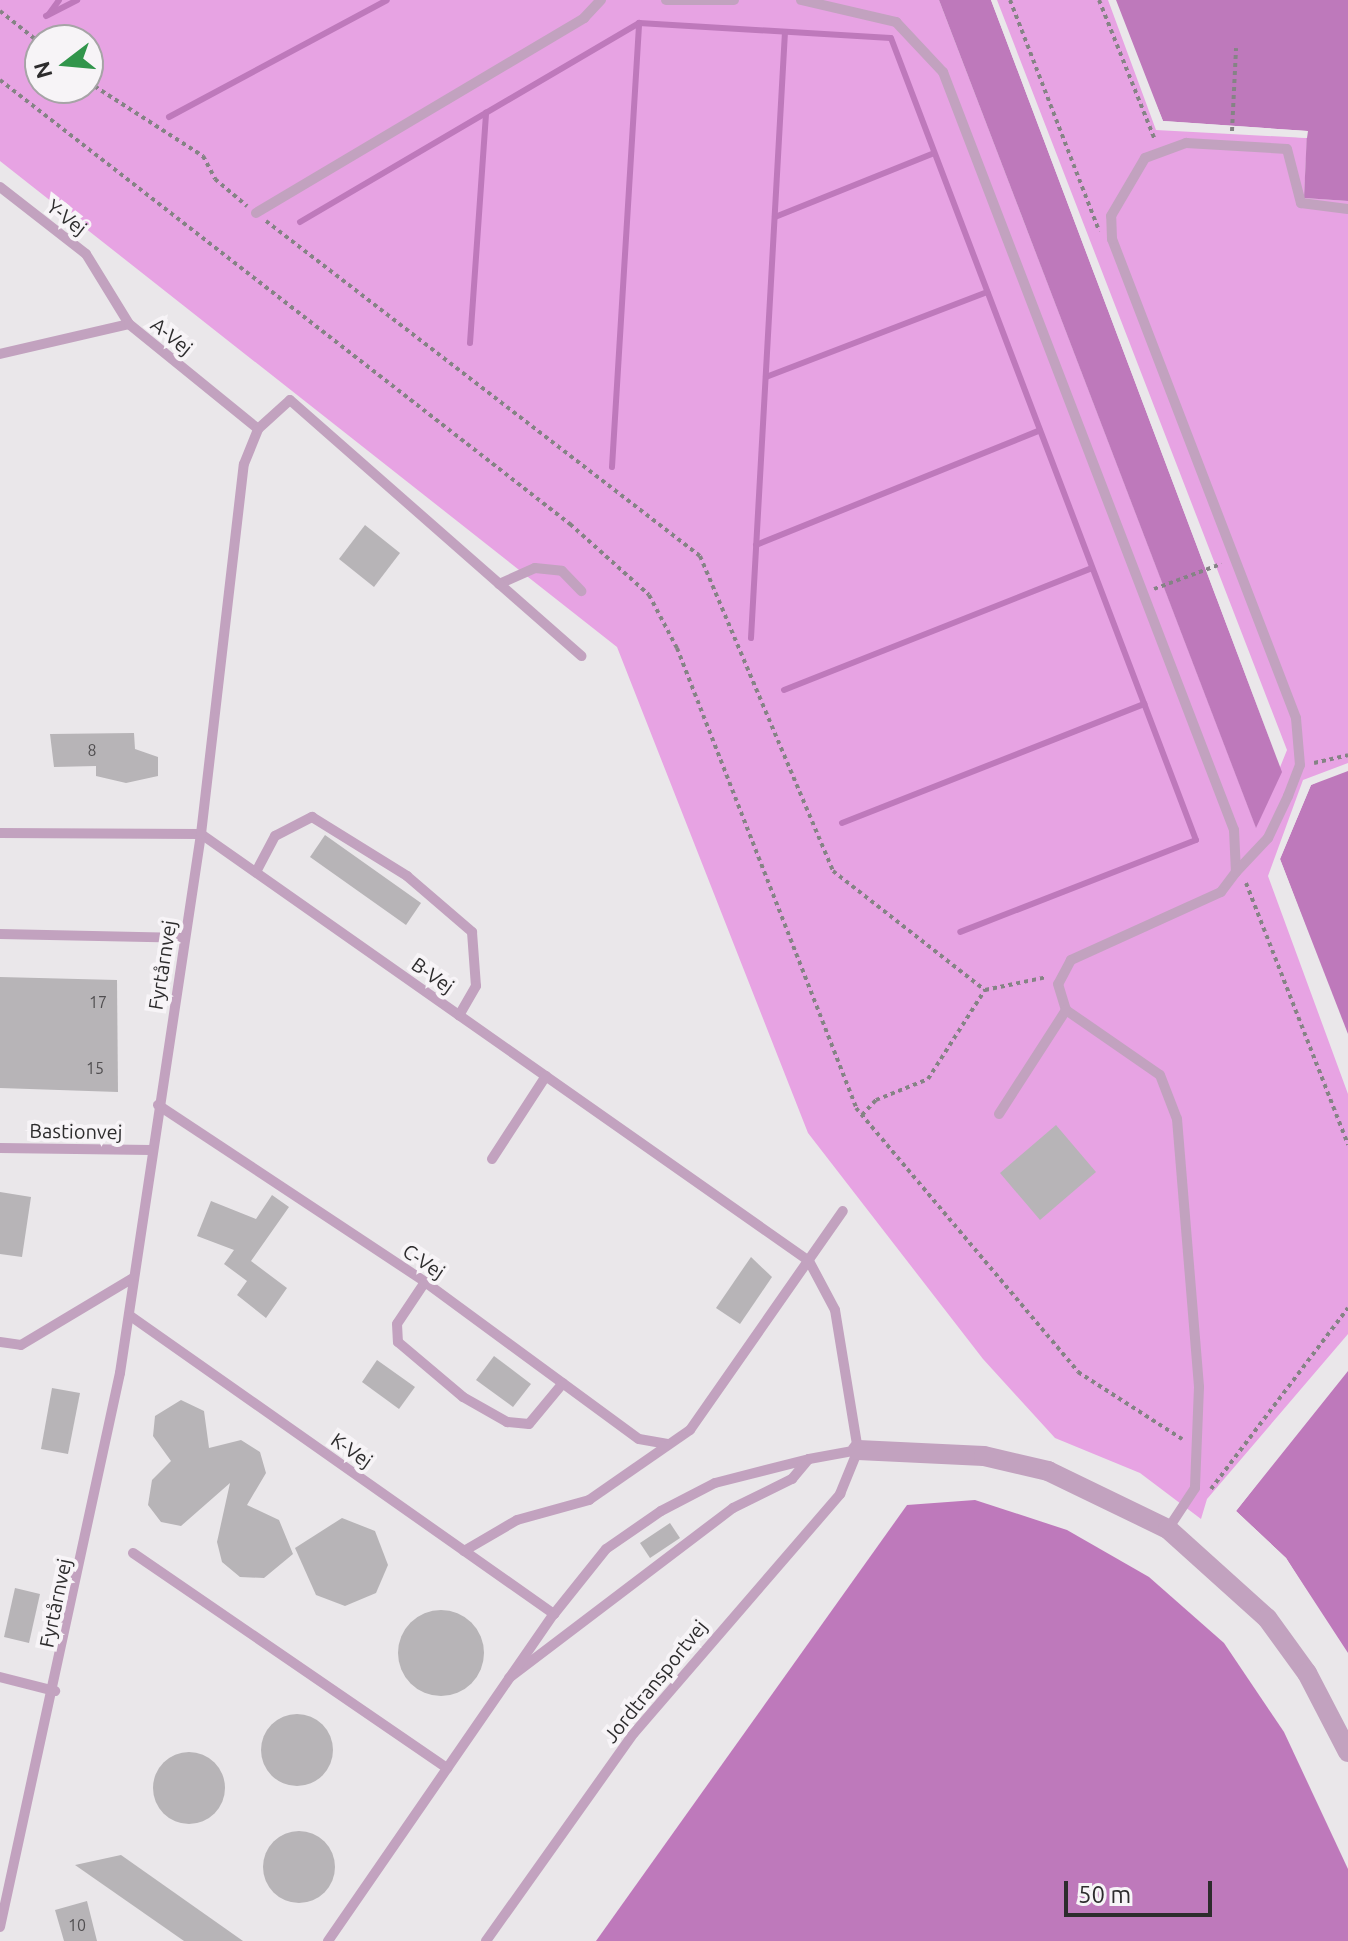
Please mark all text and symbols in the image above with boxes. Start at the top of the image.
north arrow [24,24,104,104]
text: N [28,59,57,82]
street label: Y-Vej [42,194,92,240]
street label: A-Vej [146,312,198,360]
house number: 8 [87,740,97,760]
street label: Fyrtårnvej [143,918,181,1012]
street label: B-Vej [407,952,459,998]
house number: 17 [89,992,107,1012]
house number: 15 [86,1058,104,1078]
street label: Bastionvej [29,1118,123,1144]
street label: C-Vej [398,1238,450,1284]
street label: K-Vej [327,1427,377,1473]
street label: Fyrtårnvej [34,1556,76,1650]
street label: Jordtransportvej [598,1615,712,1747]
scale bar [1068,1865,1216,1915]
text: 50 m [1078,1881,1131,1908]
house number: 10 [68,1915,86,1935]

